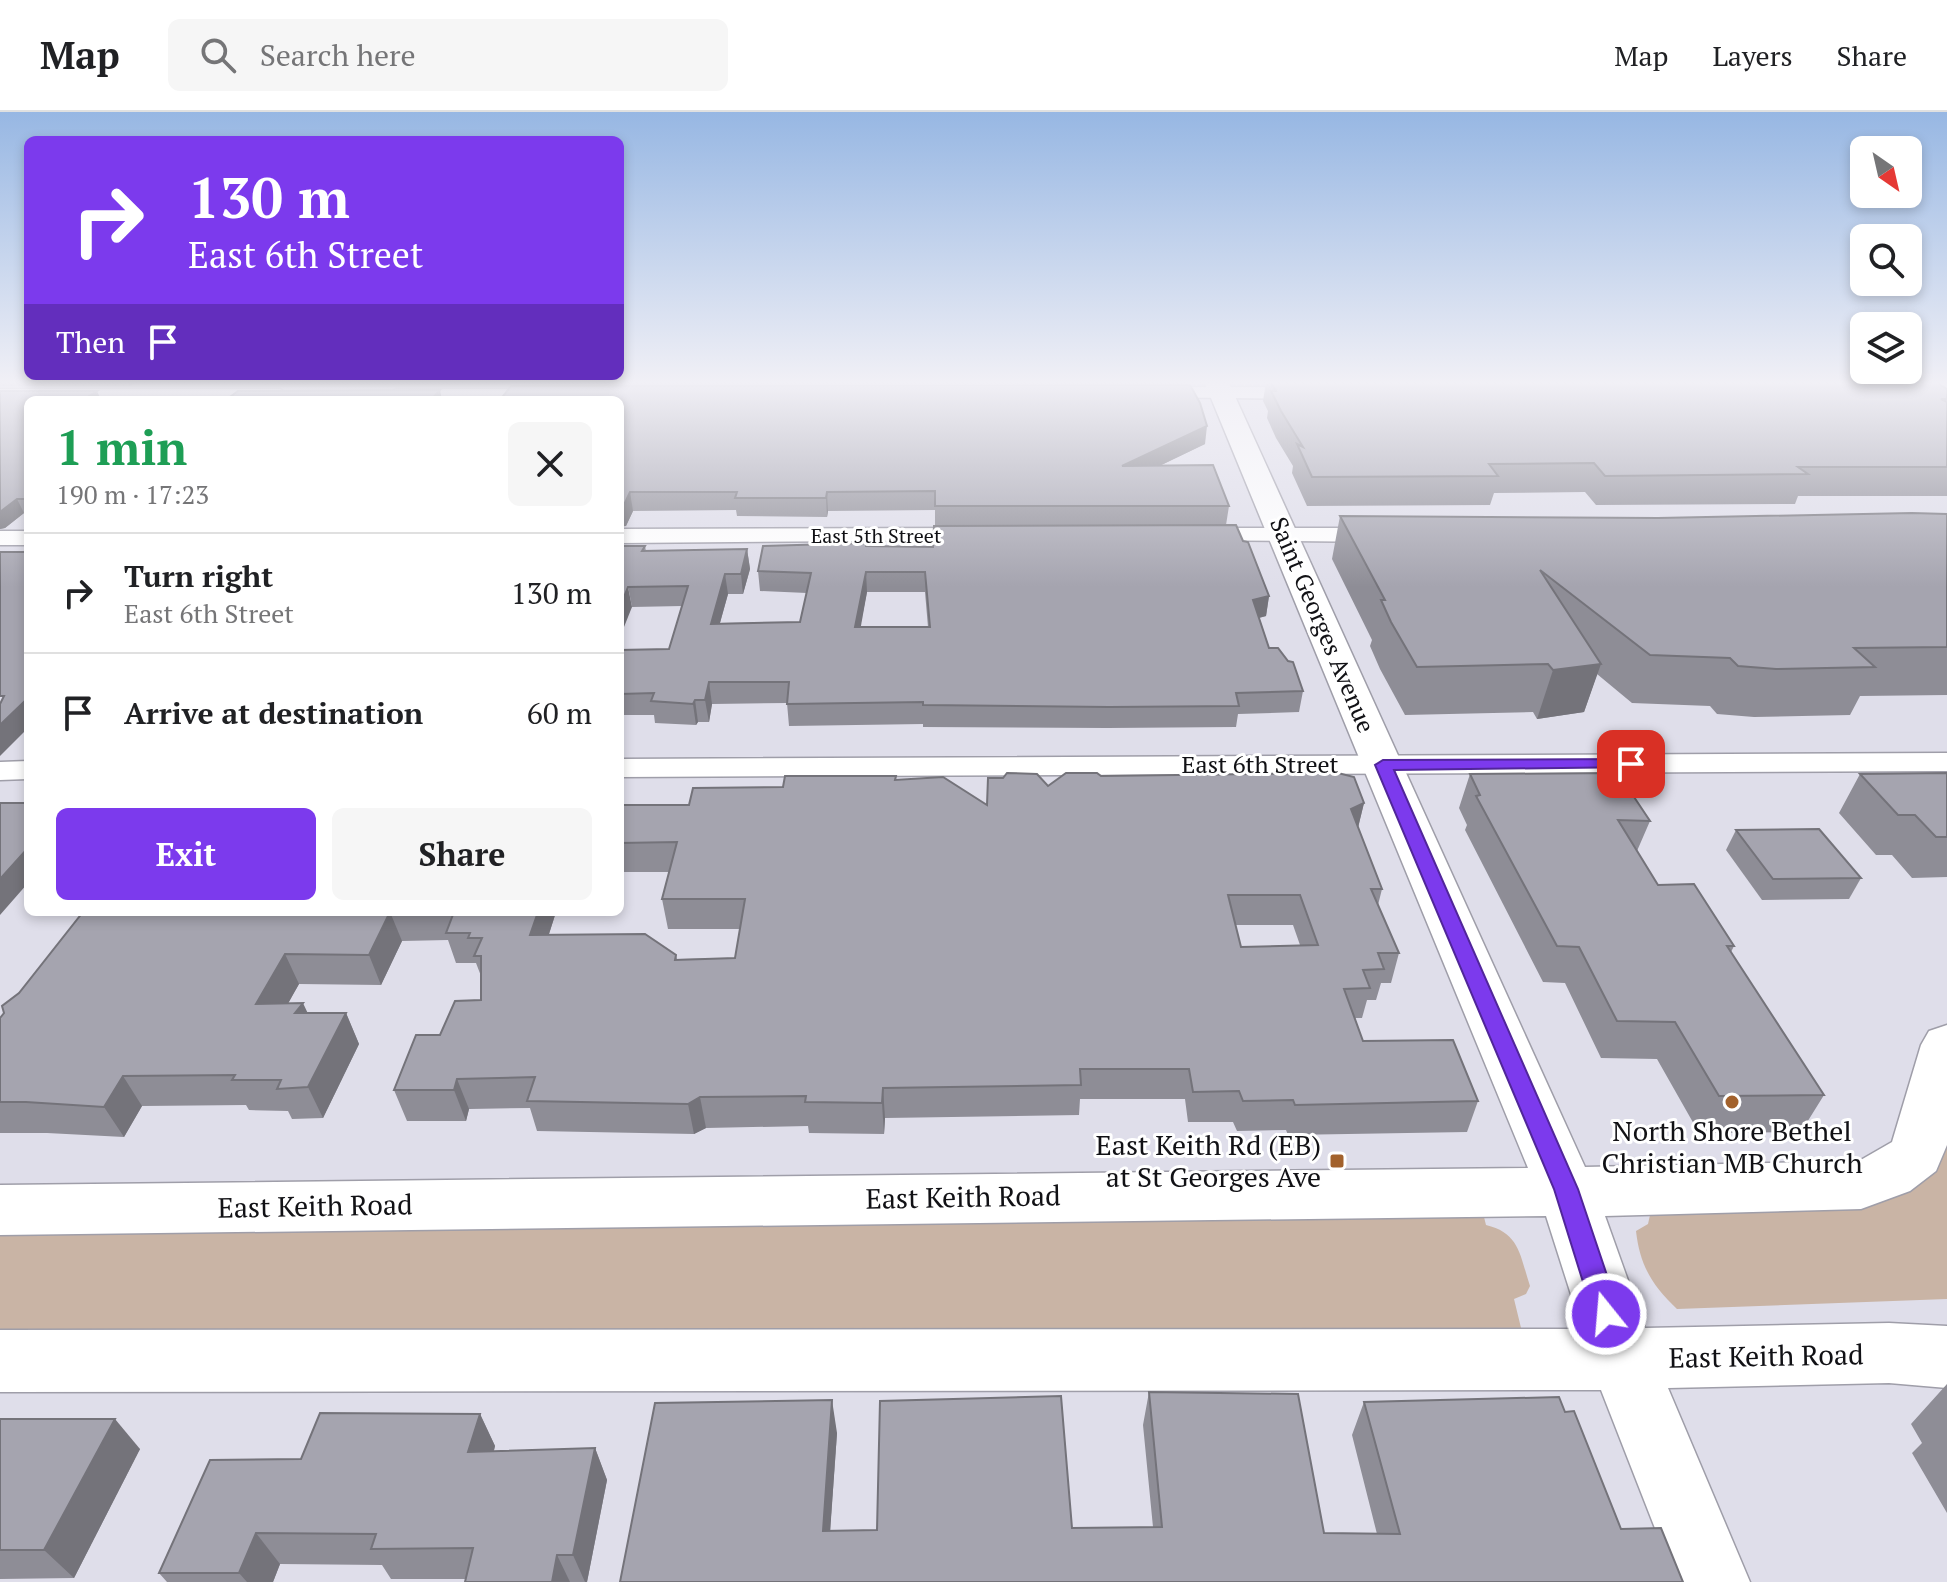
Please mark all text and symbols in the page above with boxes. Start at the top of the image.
search box [168,19,728,91]
text: Map [40,30,120,80]
icon: search [196,33,240,77]
text: Search here [260,35,416,75]
text: Map [1614,37,1668,74]
text: Layers [1712,37,1793,74]
text: Share [1837,37,1907,74]
north arrow [1850,136,1922,208]
map controls [1850,136,1922,384]
text: 130 m [188,160,350,234]
icon: right [56,168,160,272]
button: search [1850,224,1922,296]
text: East 6th Street [188,231,423,278]
button: layers [1850,312,1922,384]
icon: arrive [141,320,185,364]
text: Then [56,322,125,362]
text: 1 min [56,415,187,479]
button: close [508,422,592,506]
text: 190 m · 17:23 [56,477,209,511]
street label: Saint Georges Avenue [1263,512,1383,737]
street label: East 5th Street [811,522,942,549]
text: Turn right [124,556,273,596]
icon: right [56,571,100,615]
text: 130 m [511,573,592,613]
text: East 6th Street [124,596,294,630]
icon: arrive [56,691,100,735]
text: Arrive at destination [124,693,423,733]
text: 60 m [527,693,592,733]
pin [1597,730,1665,798]
icon: arrive [1609,742,1653,786]
street label: East 6th Street [1182,748,1339,780]
button: Exit [56,808,316,900]
button: Share [332,808,592,900]
marker: North Shore Bethel Christian MB Church [1723,1093,1741,1111]
place label: North Shore Bethel Christian MB Church [1601,1112,1863,1181]
place label: East Keith Rd (EB) at St Georges Ave [1095,1126,1321,1195]
marker: East Keith Rd (EB) at St Georges Ave [1328,1152,1346,1170]
street label: East Keith Road [865,1176,1061,1217]
street label: East Keith Road [217,1185,413,1226]
position arrow [1564,1272,1648,1356]
street label: East Keith Road [1668,1335,1864,1376]

